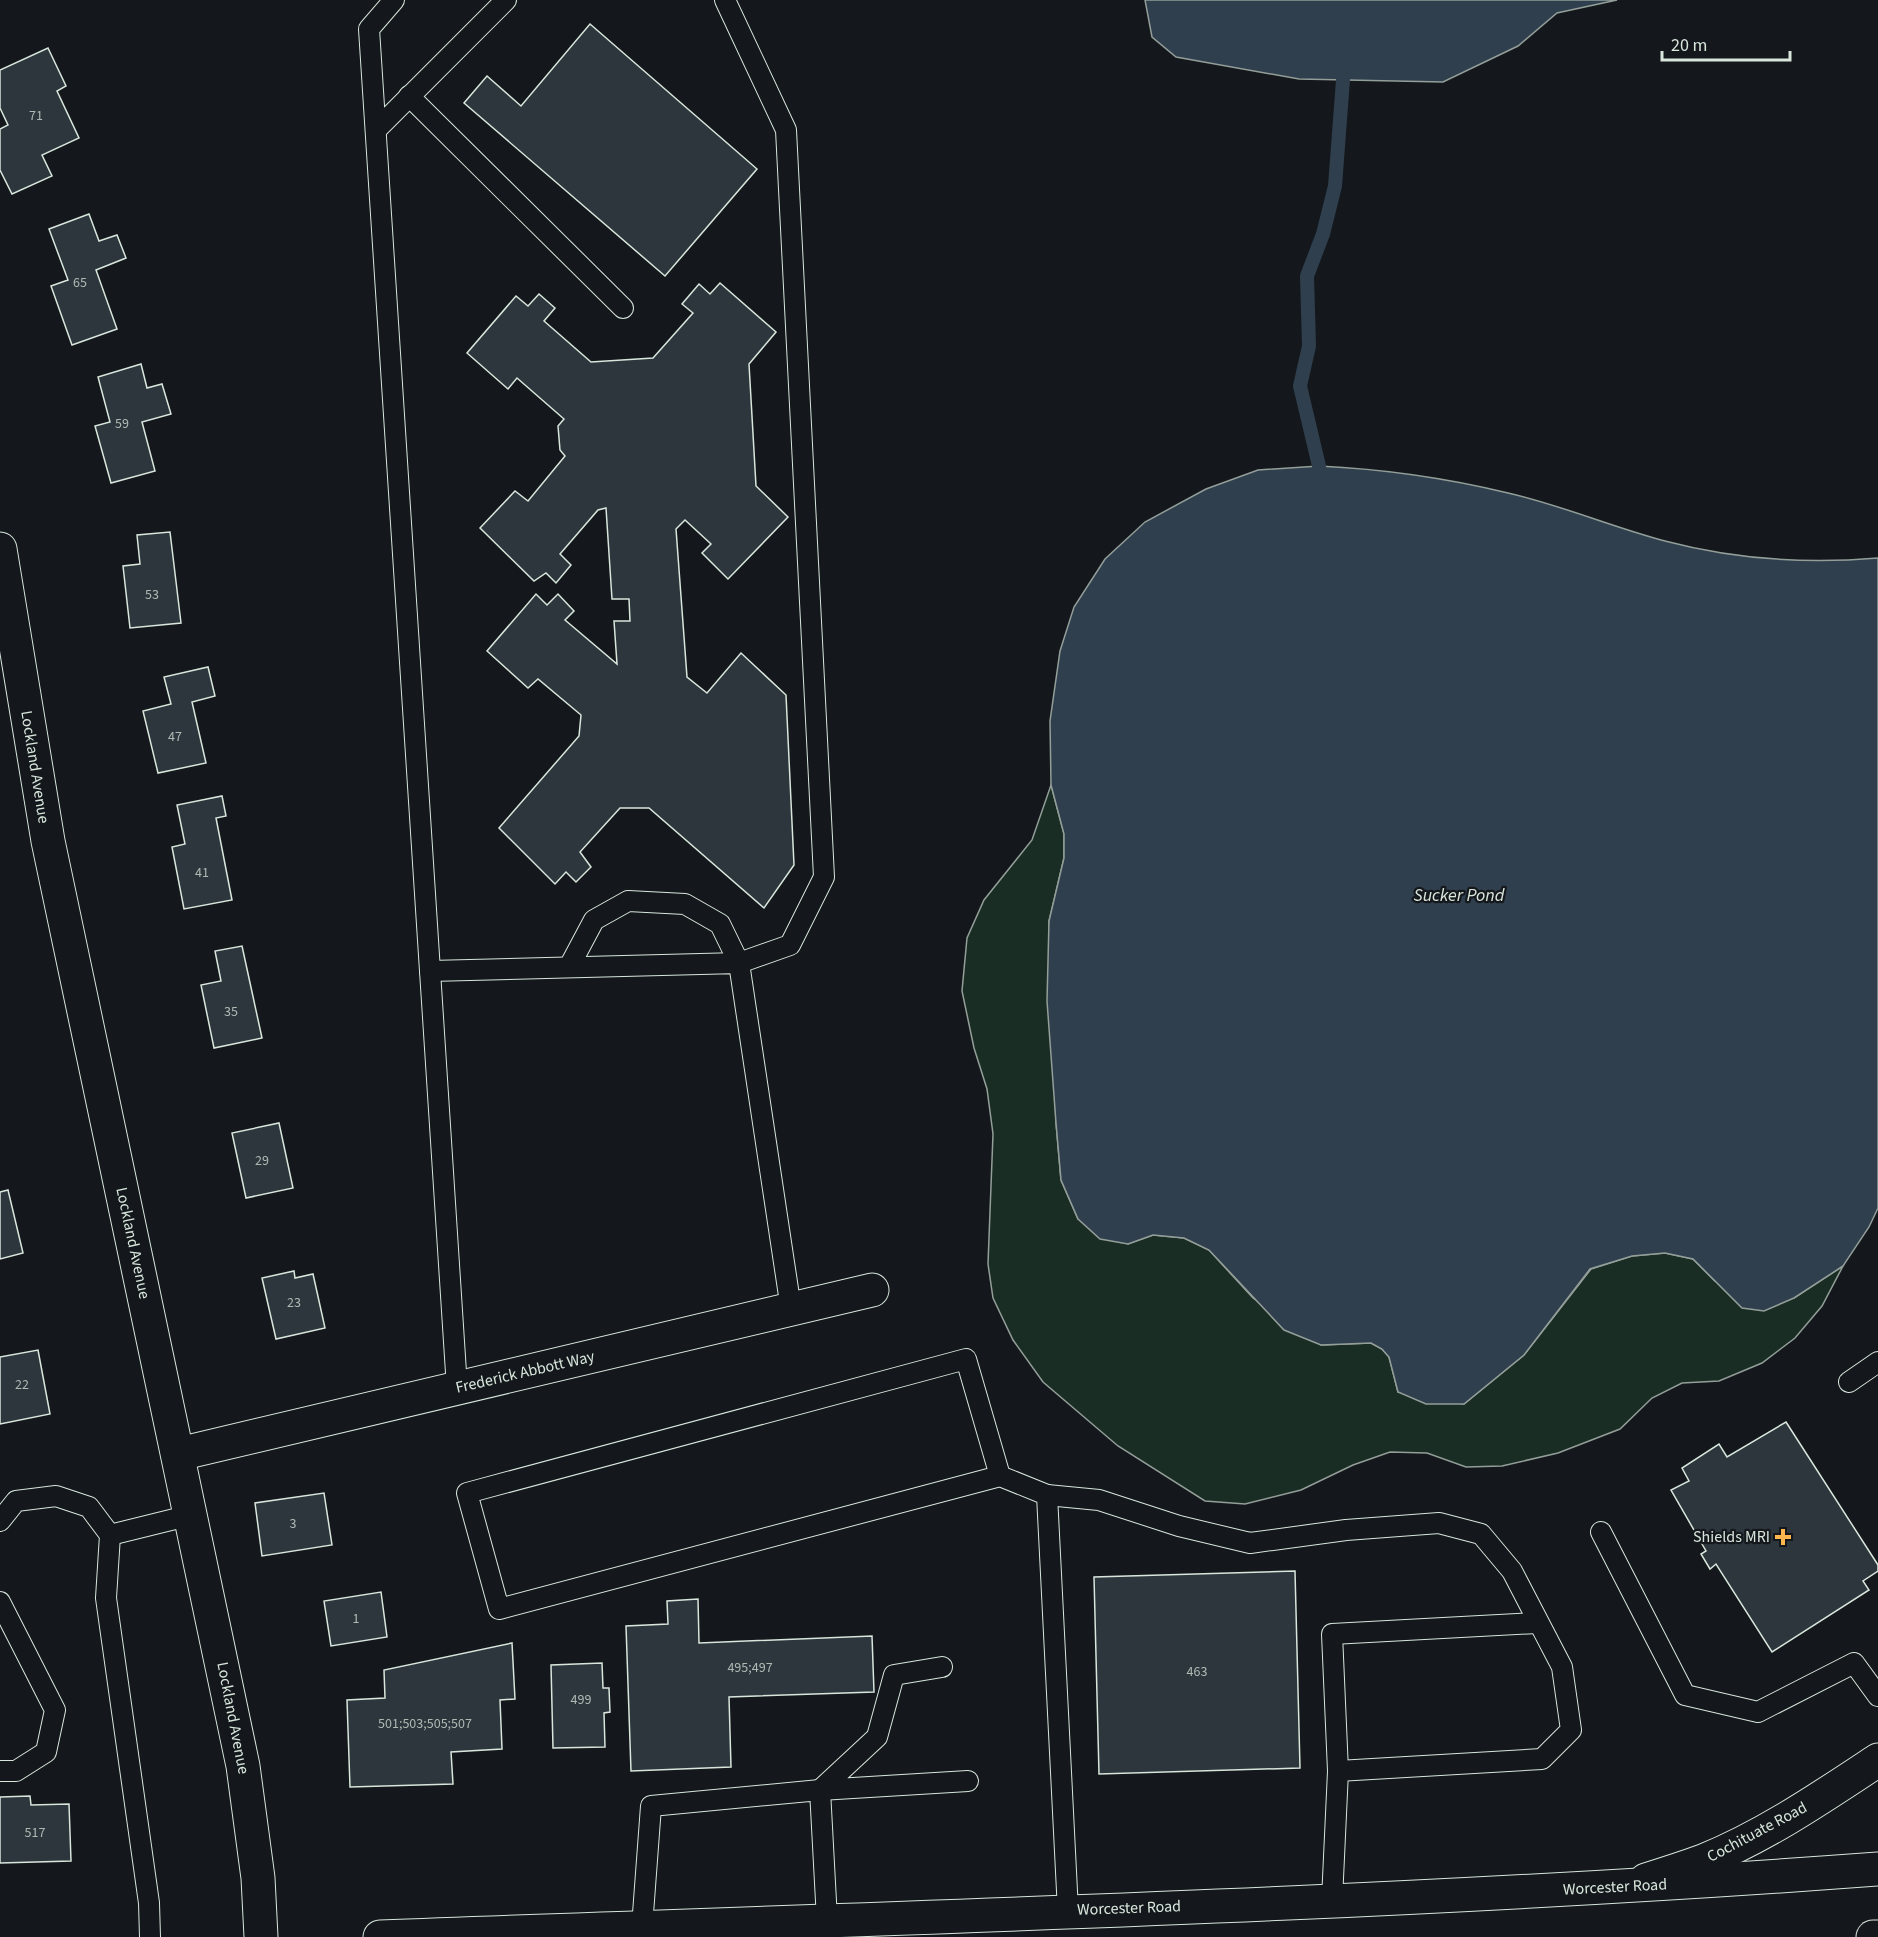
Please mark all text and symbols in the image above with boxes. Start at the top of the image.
scale bar [1662,24,1790,62]
text: 20 m [1671,33,1707,58]
house number: 71 [29,106,43,126]
house number: 65 [73,273,87,293]
house number: 59 [115,414,129,434]
house number: 53 [145,585,159,605]
street label: Lockland Avenue [15,709,55,825]
house number: 47 [168,727,182,747]
house number: 41 [195,863,209,883]
water label: Sucker Pond [1414,883,1505,908]
house number: 35 [224,1002,238,1022]
house number: 29 [255,1151,269,1171]
street label: Lockland Avenue [110,1185,156,1301]
house number: 23 [287,1293,301,1313]
street label: Frederick Abbott Way [453,1345,597,1399]
house number: 22 [15,1375,29,1395]
house number: 3 [290,1514,297,1534]
place label: Shields MRI [1693,1526,1770,1548]
marker: Shields MRI [1774,1528,1792,1546]
house number: 1 [353,1609,360,1629]
house number: 495;497 [727,1658,773,1678]
street label: Lockland Avenue [211,1660,255,1776]
house number: 463 [1187,1662,1207,1682]
house number: 499 [571,1690,591,1710]
house number: 501;503;505;507 [378,1714,472,1734]
street label: Cochituate Road [1703,1796,1811,1868]
house number: 517 [25,1823,45,1843]
street label: Worcester Road [1562,1873,1668,1901]
street label: Worcester Road [1077,1895,1181,1921]

